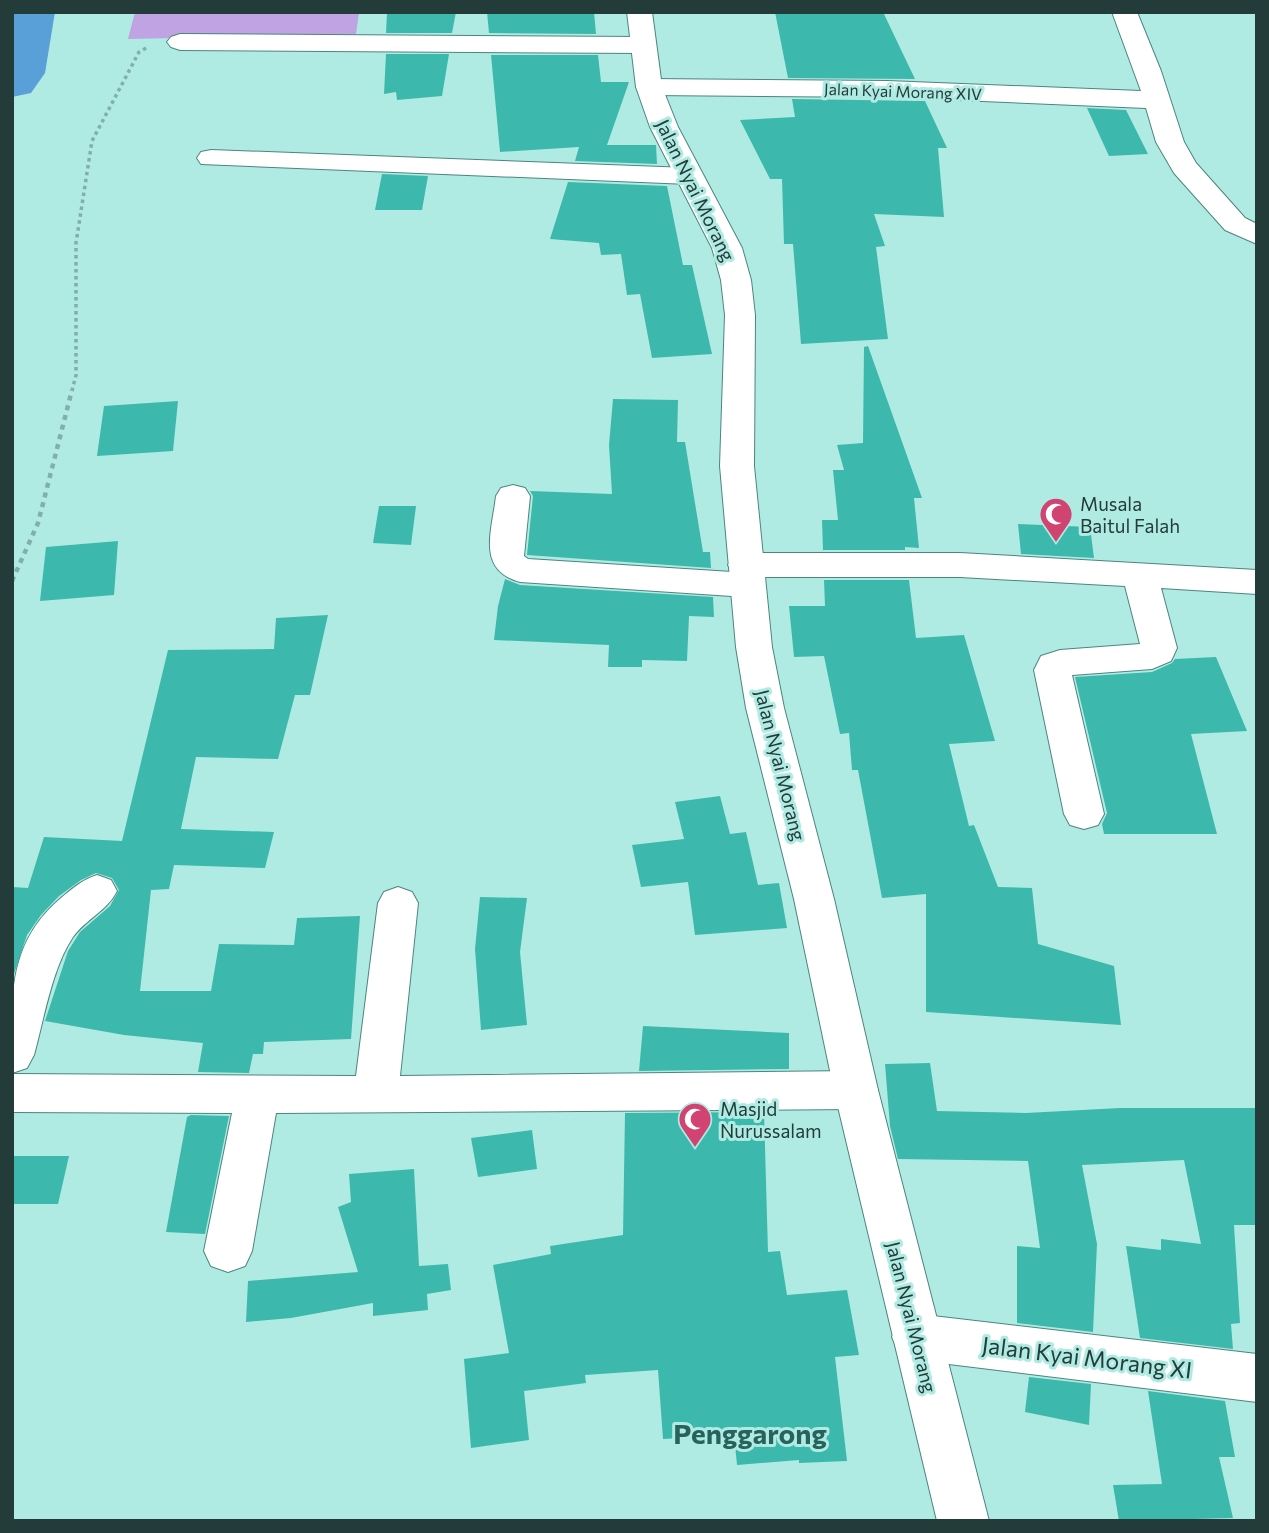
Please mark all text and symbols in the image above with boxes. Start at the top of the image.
street label: Jalan Kyai Morang XIV [824,79,982,103]
street label: Jalan Nyai Morang [652,115,740,265]
place label: Musala Baitul Falah [1080,492,1180,537]
mosque icon: Musala Baitul Falah [1037,495,1075,544]
street label: Jalan Nyai Morang [751,687,811,843]
place label: Masjid Nurussalam [720,1097,822,1142]
mosque icon: Masjid Nurussalam [676,1100,714,1149]
street label: Jalan Nyai Morang [882,1239,942,1395]
street label: Jalan Kyai Morang XI [980,1330,1194,1384]
district label: Penggarong [673,1416,827,1450]

